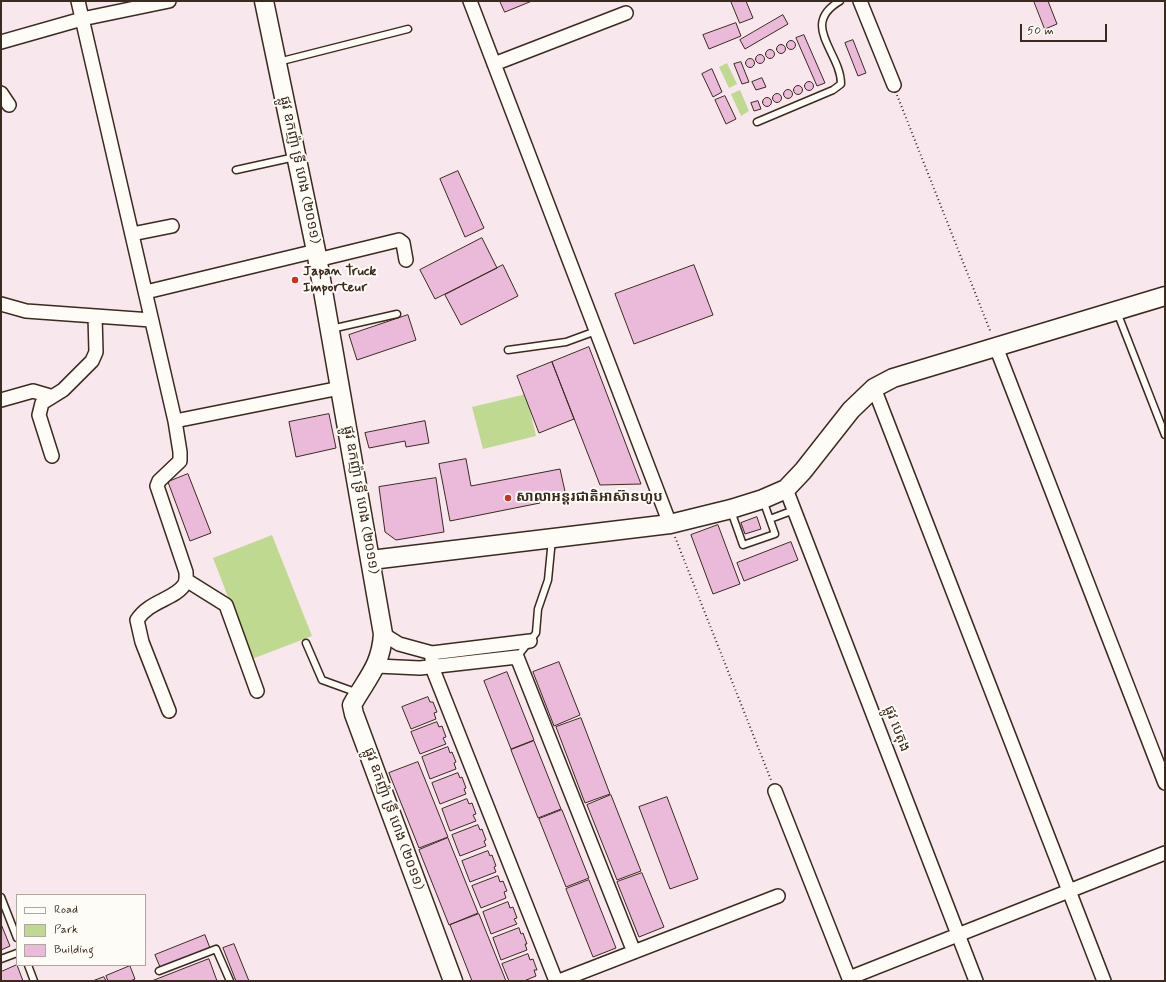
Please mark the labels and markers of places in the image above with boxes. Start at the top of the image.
place label: Japan Truck Importeur [303,264,376,296]
marker: Japan Truck Importeur [290,275,300,285]
place label: សាលាអន្ដរជាតិអាស៊ានហូប [516,490,663,506]
marker: សាលាអន្ដរជាតិអាស៊ានហូប [503,493,513,503]

